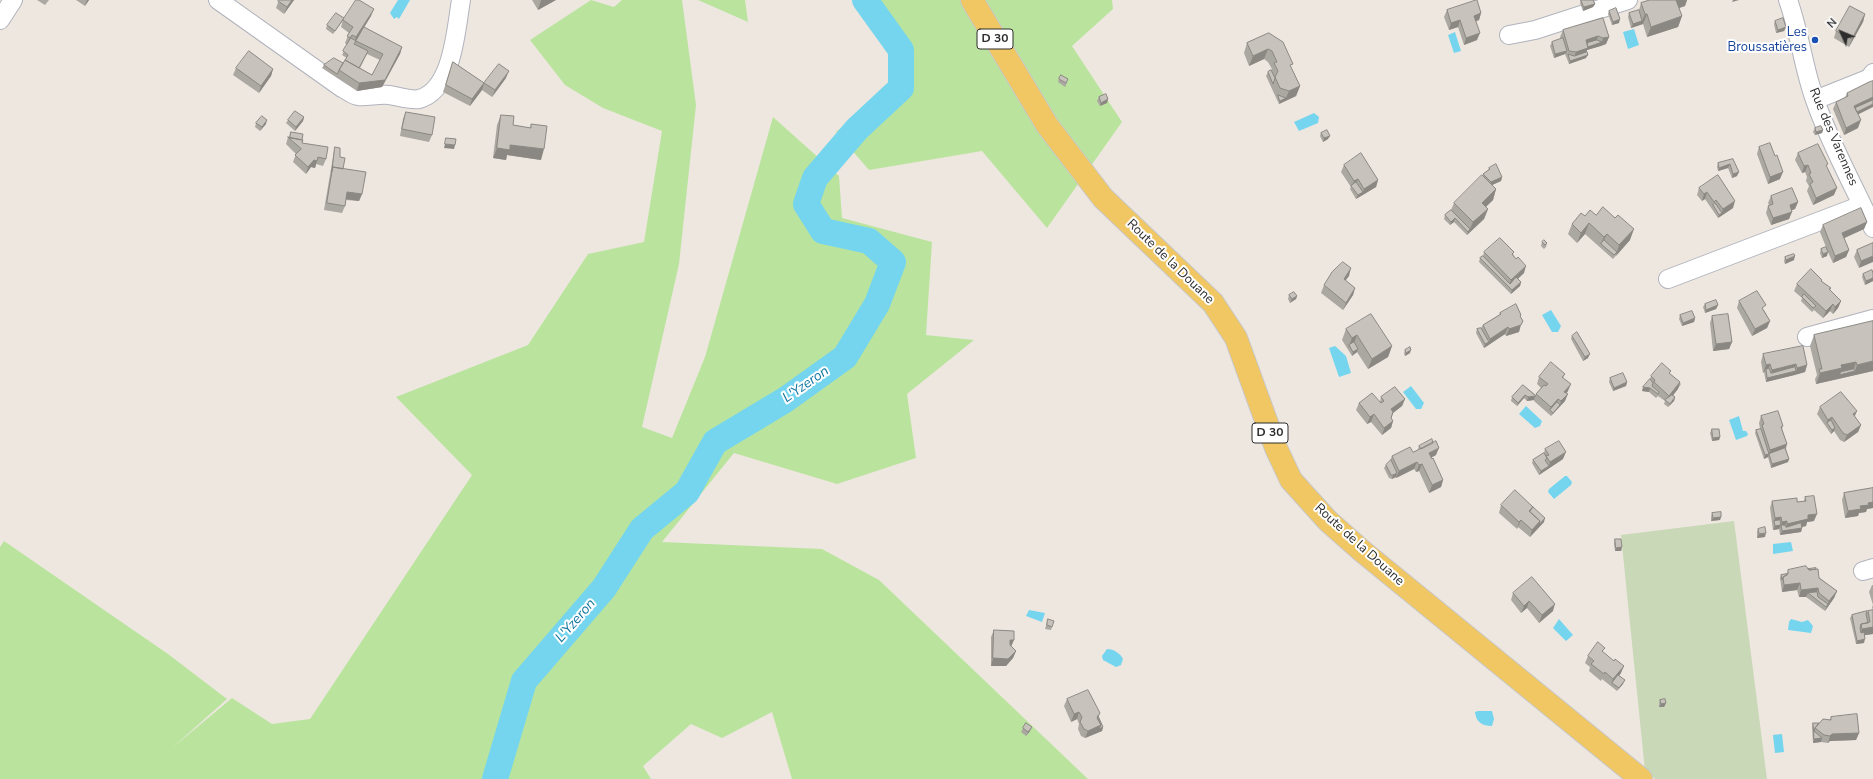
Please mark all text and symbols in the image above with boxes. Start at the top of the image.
north arrow [1821,12,1861,52]
text: N [1824,15,1840,31]
place label: Les Broussatières [1728,25,1807,56]
road number: D 30 [977,29,1013,49]
marker: Les Broussatières [1810,35,1820,45]
street label: Rue des Varennes [1805,86,1861,188]
street label: Route de la Douane [1123,216,1217,308]
water label: L'Yzeron [780,363,832,407]
road number: D 30 [1252,423,1288,443]
street label: Route de la Douane [1311,501,1407,589]
water label: L'Yzeron [552,596,600,646]

